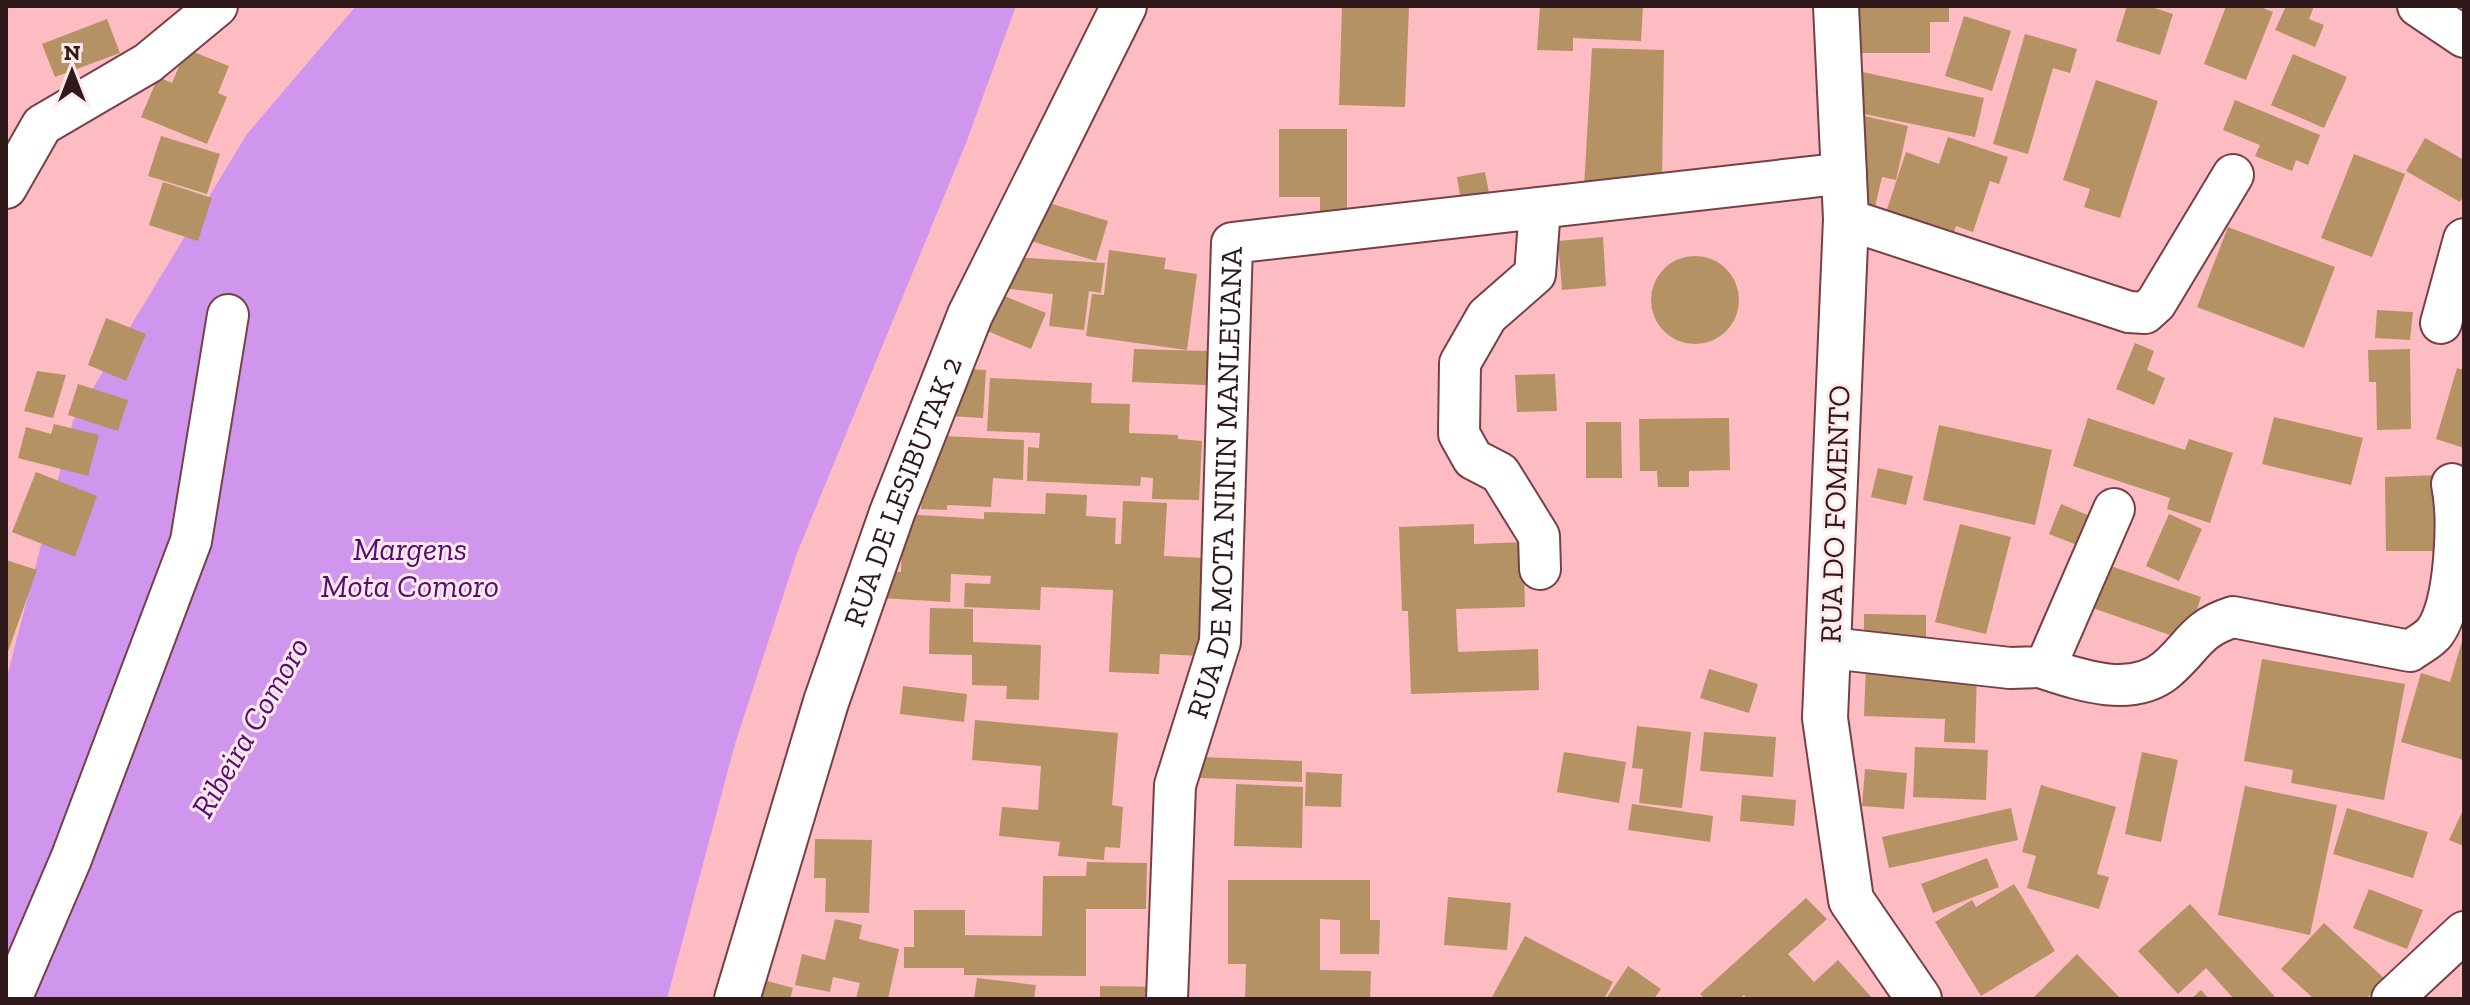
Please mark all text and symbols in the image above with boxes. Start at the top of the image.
north arrow [32,32,112,112]
text: N [64,39,81,66]
street label: RUA DE MOTA NININ MANLEUANA [1179,246,1250,723]
street label: RUA DE LESIBUTAK 2 [836,351,970,631]
street label: RUA DO FOMENTO [1813,384,1857,644]
water label: Margens Mota Comoro [321,530,499,605]
water label: Ribeira Comoro [183,630,317,824]

